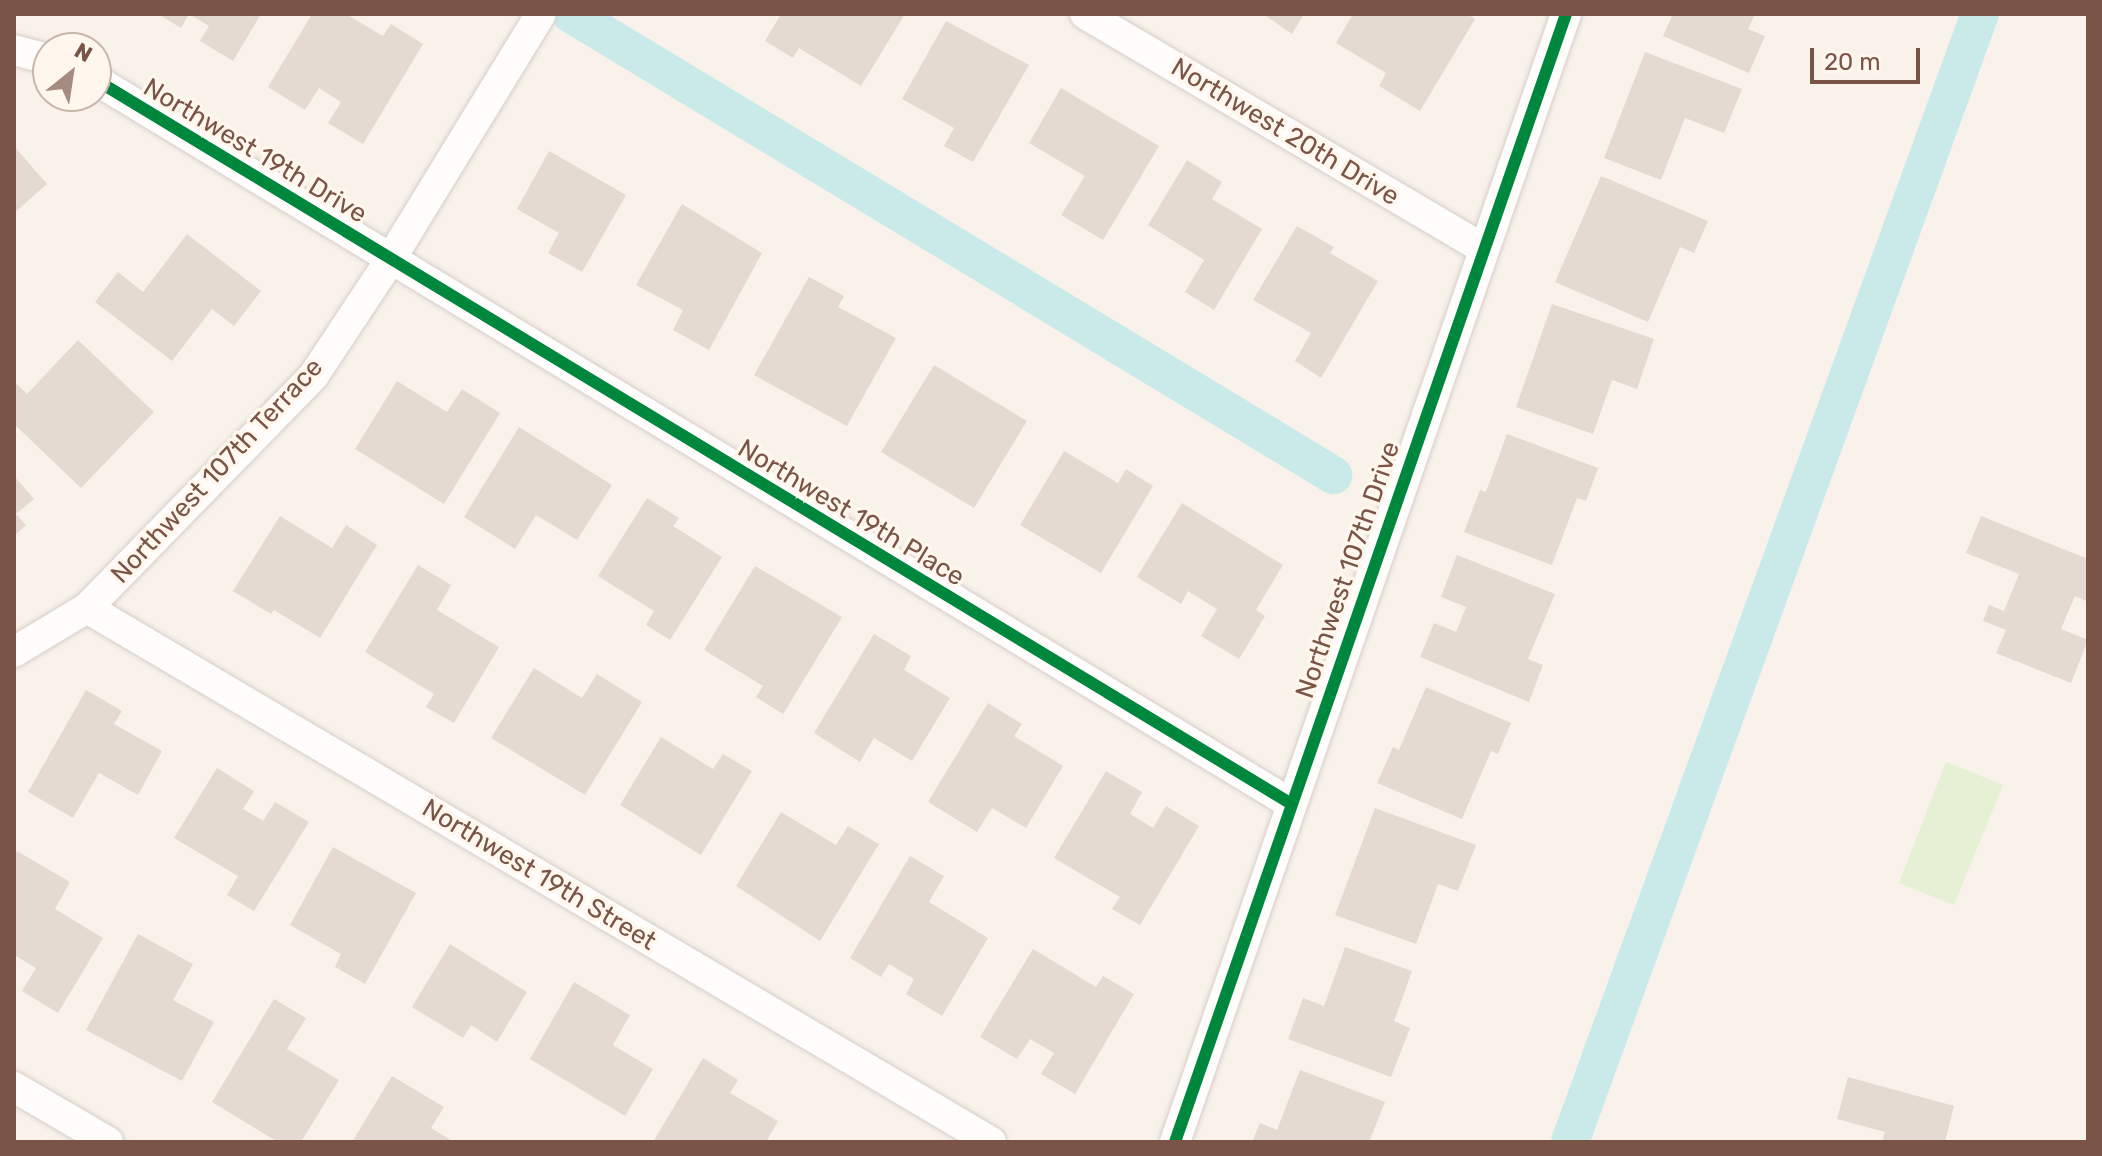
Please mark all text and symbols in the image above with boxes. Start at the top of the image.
north arrow [32,32,112,112]
scale bar [1814,32,1924,82]
text: N [70,37,97,68]
text: 20 m [1824,48,1881,76]
street label: Northwest 20th Drive [1165,52,1405,212]
street label: Northwest 19th Drive [138,72,372,230]
street label: Northwest 107th Terrace [104,352,330,590]
street label: Northwest 19th Place [732,433,970,593]
street label: Northwest 107th Drive [1289,438,1407,702]
street label: Northwest 19th Street [416,793,662,957]

